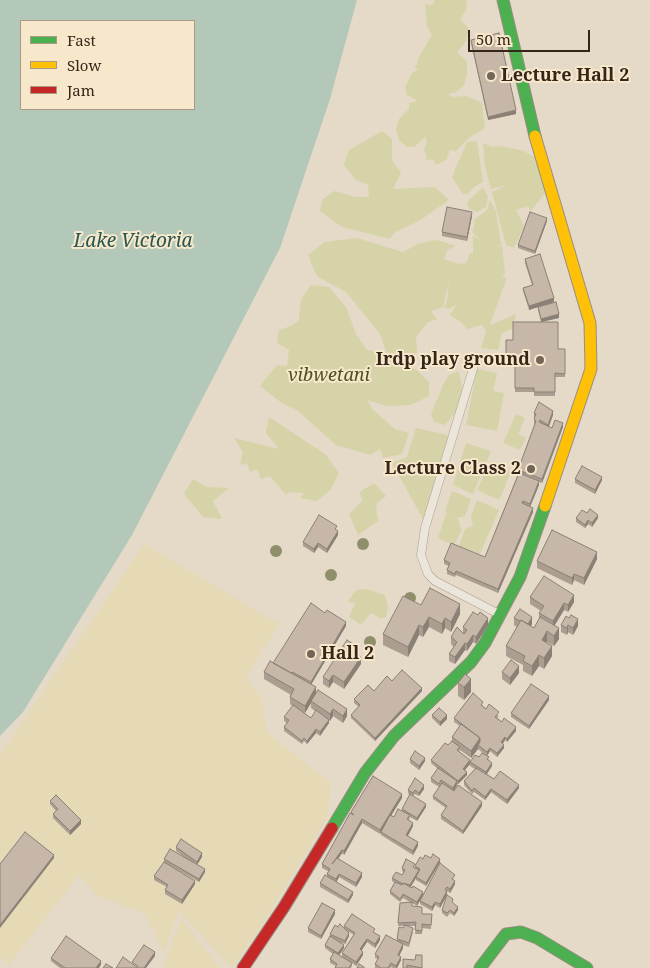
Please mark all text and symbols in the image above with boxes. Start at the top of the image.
legend [20,20,195,110]
scale bar [470,20,592,52]
text: 50 m [476,29,511,49]
text: Fast [67,30,96,50]
text: Slow [67,55,101,75]
place label: Lecture Hall 2 [501,65,629,87]
marker: Lecture Hall 2 [485,70,497,82]
text: Jam [67,80,95,100]
water label: Lake Victoria [74,231,192,253]
place label: Irdp play ground [376,349,530,371]
marker: Irdp play ground [534,354,546,366]
park label: vibwetani [288,365,370,387]
place label: Lecture Class 2 [384,458,521,480]
marker: Lecture Class 2 [525,463,537,475]
place label: Hall 2 [321,643,374,665]
marker: Hall 2 [305,648,317,660]

